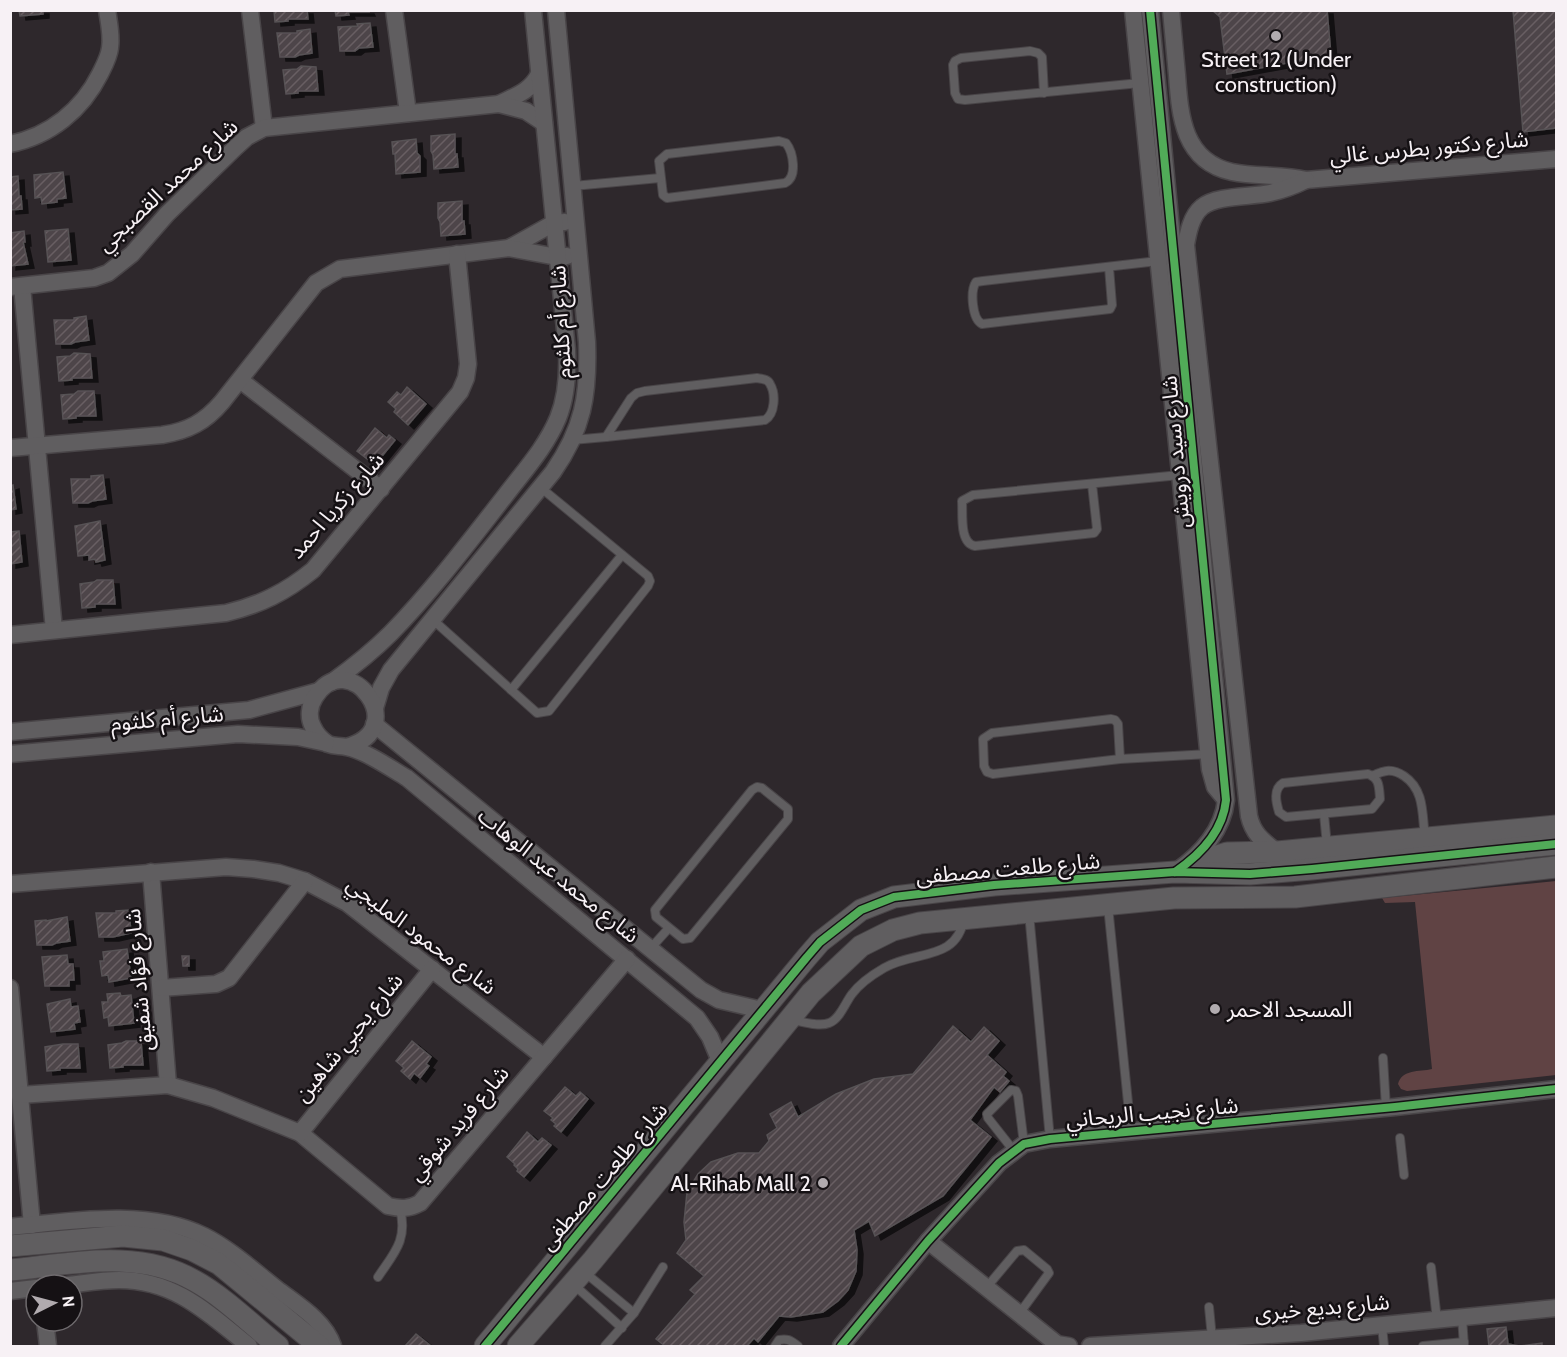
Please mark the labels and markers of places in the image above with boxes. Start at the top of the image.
marker: Street 12 (Under construction) [1269,29,1283,43]
place label: Street 12 (Under construction) [1201,46,1351,98]
place label: المسجد الاحمر [1226,996,1352,1023]
marker: المسجد الاحمر [1208,1002,1222,1016]
place label: Al-Rihab Mall 2 [671,1170,811,1197]
marker: Al-Rihab Mall 2 [816,1176,830,1190]

